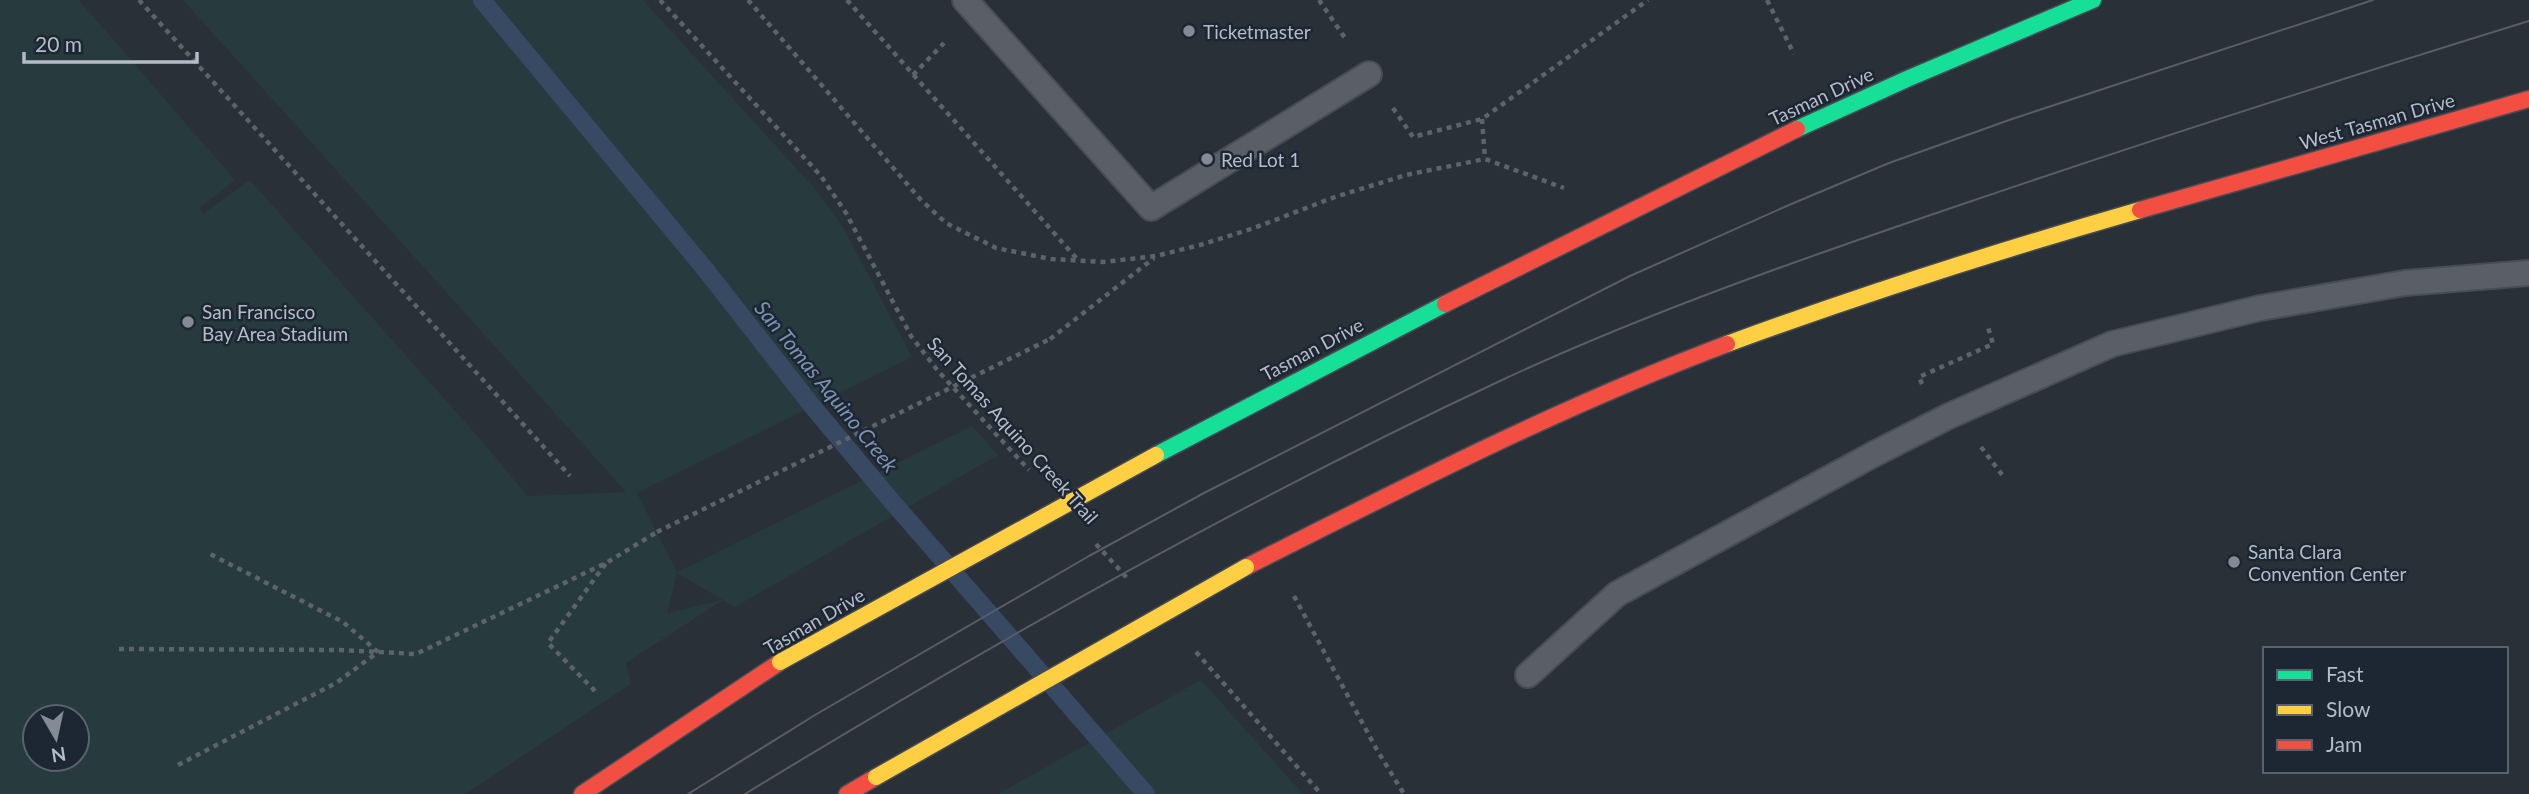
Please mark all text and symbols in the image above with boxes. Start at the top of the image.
place label: Ticketmaster [1203,20,1311,43]
scale bar [24,21,198,65]
marker: Ticketmaster [1181,23,1197,39]
text: 20 m [35,31,82,56]
street label: Tasman Drive [1765,62,1877,130]
street label: West Tasman Drive [2297,88,2457,154]
place label: Red Lot 1 [1221,148,1300,171]
marker: Red Lot 1 [1199,151,1215,167]
water label: San Tomas Aquino Creek [750,295,904,478]
place label: San Francisco Bay Area Stadium [202,300,348,345]
street label: Tasman Drive [1257,312,1367,386]
marker: San Francisco Bay Area Stadium [180,314,196,330]
street label: San Tomas Aquino Creek Trail [923,332,1103,528]
place label: Santa Clara Convention Center [2248,540,2406,585]
marker: Santa Clara Convention Center [2226,554,2242,570]
street label: Tasman Drive [760,583,868,659]
legend [2263,647,2508,773]
text: Fast [2326,661,2364,686]
text: Slow [2326,696,2371,721]
north arrow [21,703,91,773]
text: Jam [2326,731,2362,756]
text: N [50,743,68,768]

